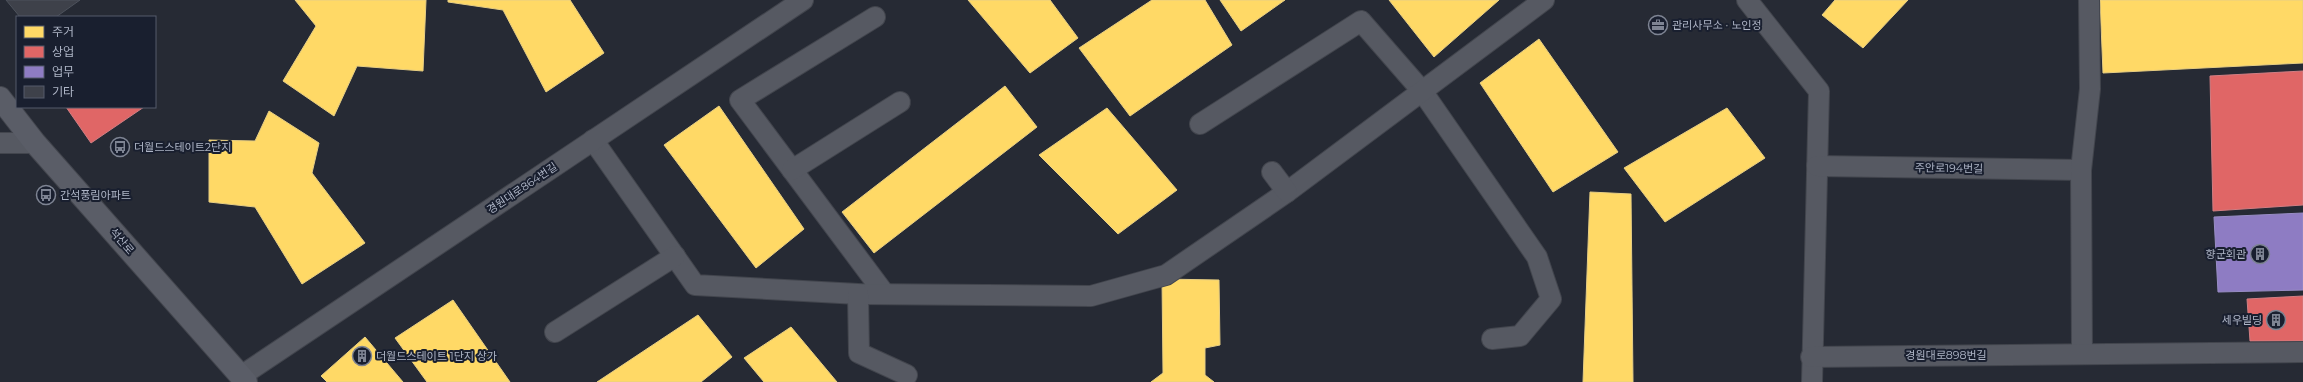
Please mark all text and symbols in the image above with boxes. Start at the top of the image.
office icon: 관리사무소 · 노인정 [1647,14,1669,36]
legend [16,16,156,108]
place label: 관리사무소 · 노인정 [1672,18,1762,32]
text: 주거 [52,24,74,39]
text: 상업 [52,44,74,59]
text: 업무 [52,64,74,79]
text: 기타 [52,84,74,99]
bus stop icon: 더월드스테이트2단지 [109,136,131,158]
place label: 더월드스테이트2단지 [134,140,231,154]
street label: 경원대로864번길 [484,159,560,217]
street label: 주안로194번길 [1915,160,1983,176]
bus stop icon: 간석풍림아파트 [35,184,57,206]
place label: 간석풍림아파트 [60,188,131,202]
street label: 석산로 [107,225,137,257]
building icon: 향군회관 [2249,243,2271,265]
place label: 향군회관 [2206,247,2246,261]
building icon: 세우빌딩 [2265,309,2287,331]
place label: 세우빌딩 [2222,313,2262,327]
building icon: 더월드스테이트 1단지 상가 [351,345,373,367]
street label: 경원대로898번길 [1905,348,1987,362]
place label: 더월드스테이트 1단지 상가 [376,349,497,363]

